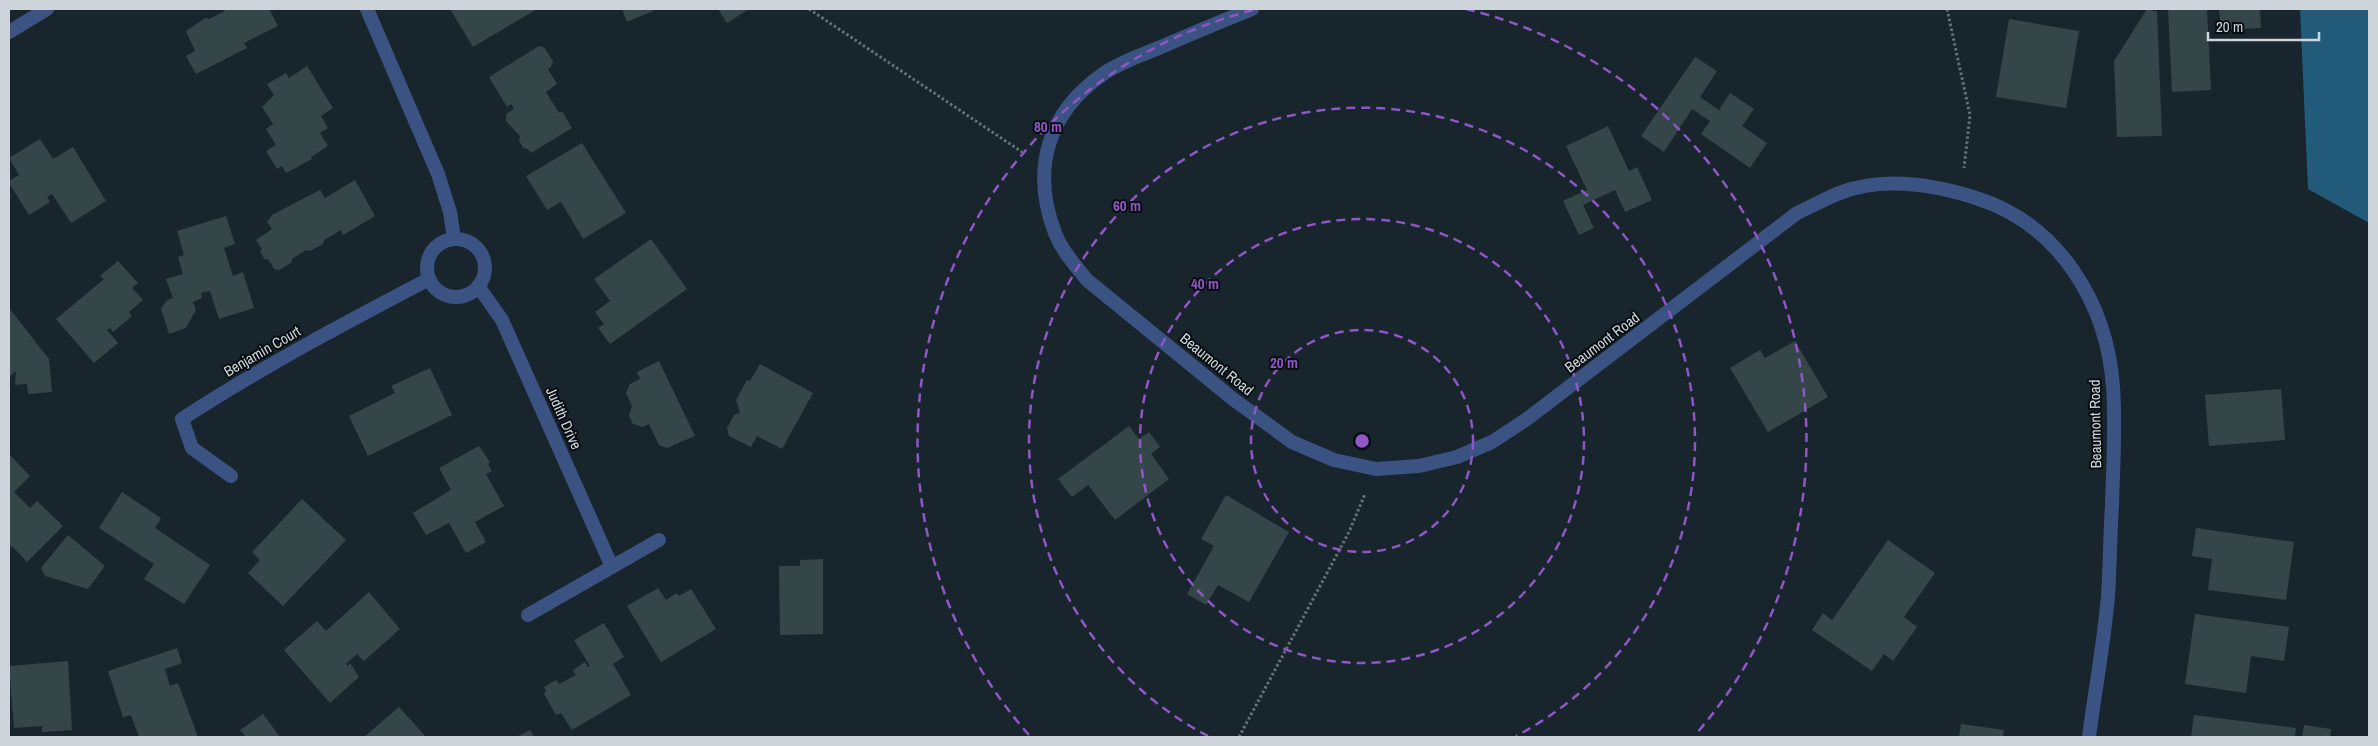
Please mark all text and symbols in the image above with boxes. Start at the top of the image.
scale bar [2208,10,2319,42]
text: 20 m [2216,16,2243,37]
text: 80 m [1034,116,1062,137]
text: 60 m [1113,195,1141,216]
text: 40 m [1191,273,1219,294]
street label: Beaumont Road [1560,307,1644,377]
street label: Benjamin Court [220,320,305,381]
street label: Beaumont Road [1176,328,1258,400]
text: 20 m [1270,352,1298,373]
street label: Beaumont Road [2084,379,2106,469]
street label: Judith Drive [541,383,587,453]
centre of rings [1353,432,1371,450]

